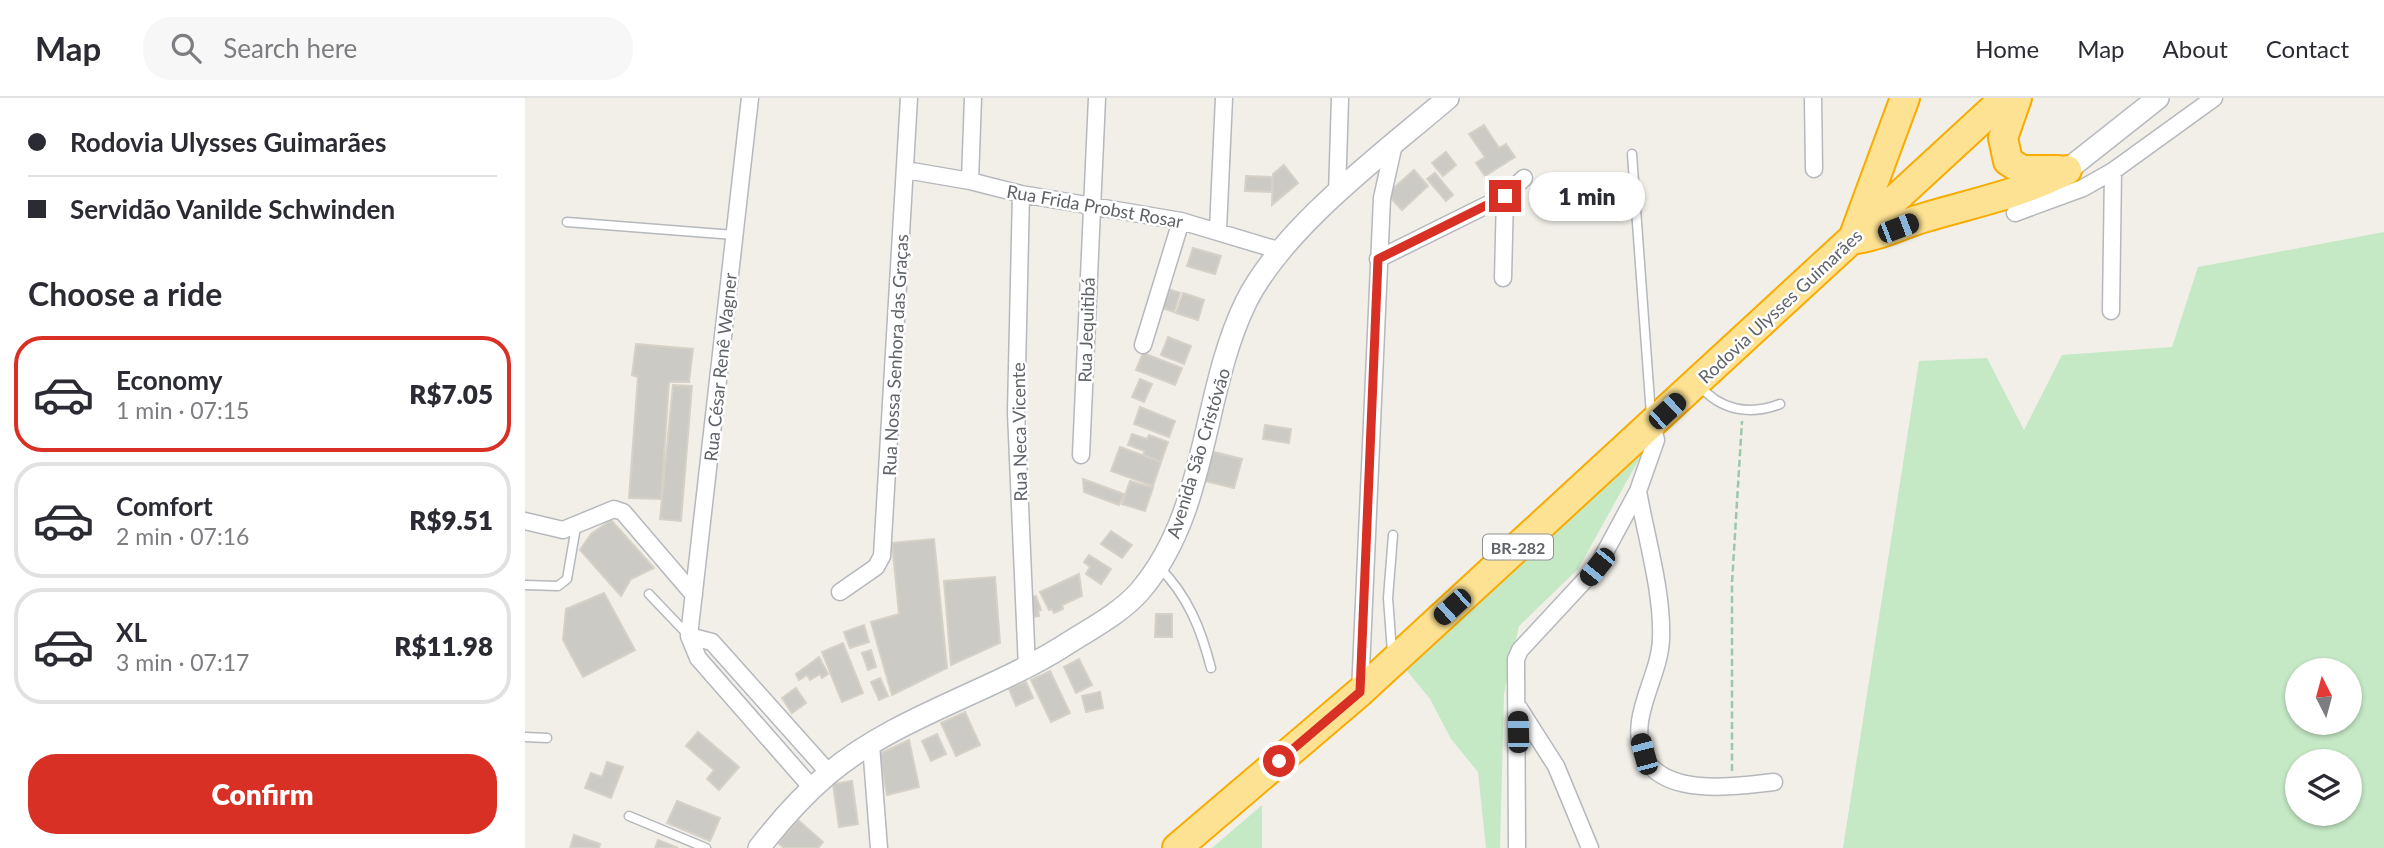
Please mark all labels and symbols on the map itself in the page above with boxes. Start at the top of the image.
callout: 1 min [1529,172,1645,220]
street label: Rua Frida Probst Rosar [1005,180,1185,232]
route end [1489,180,1521,212]
car [1875,211,1922,245]
street label: Rodovia Ulysses Guimarães [1694,224,1867,388]
street label: Rua Nossa Senhora das Graças [878,233,912,476]
street label: Rua César Renê Wagner [699,271,741,462]
street label: Rua Jequitibá [1073,277,1099,383]
street label: Rua Neca Vicente [1007,362,1031,502]
street label: Avenida São Cristóvão [1162,365,1234,541]
car [1645,389,1690,433]
road number: BR-282 [1483,534,1553,560]
car [1576,544,1619,590]
car [1430,585,1475,629]
north arrow [2285,658,2363,735]
car [1508,711,1529,753]
car [1629,731,1660,777]
route start [1263,745,1295,777]

